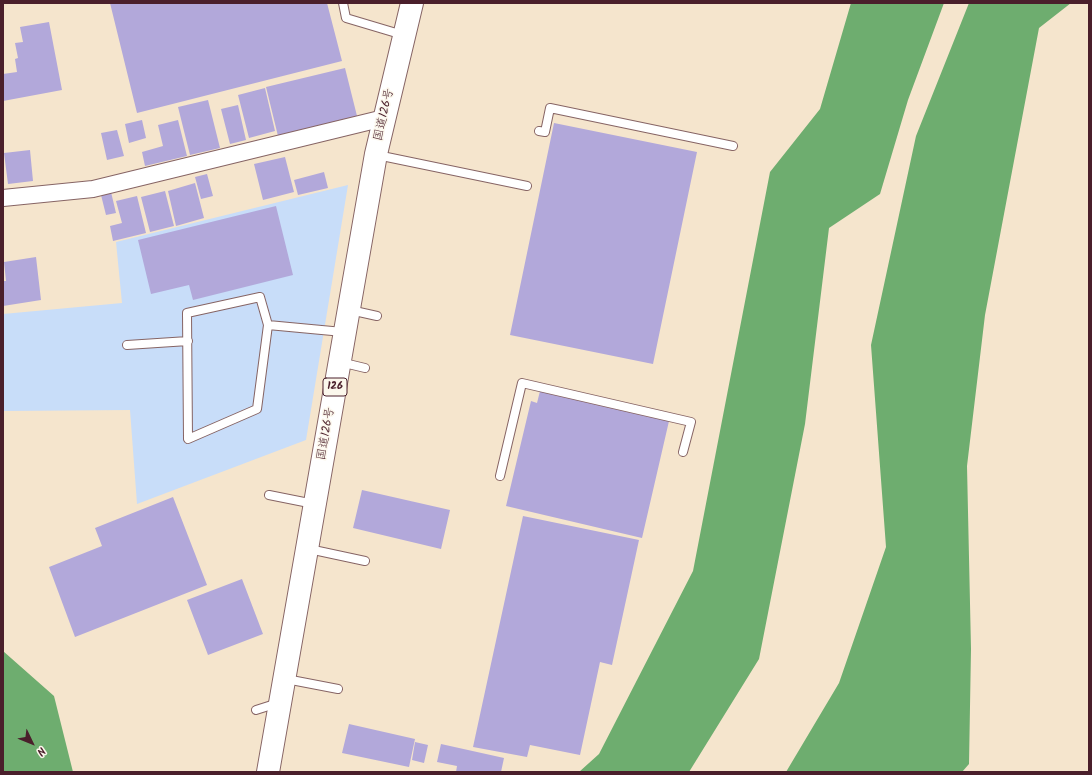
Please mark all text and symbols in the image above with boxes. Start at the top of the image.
street label: 国道126号 [372,87,398,143]
road number: 126 [323,378,347,396]
street label: 国道126号 [315,406,339,462]
north arrow [12,723,52,763]
text: N [32,742,50,760]

